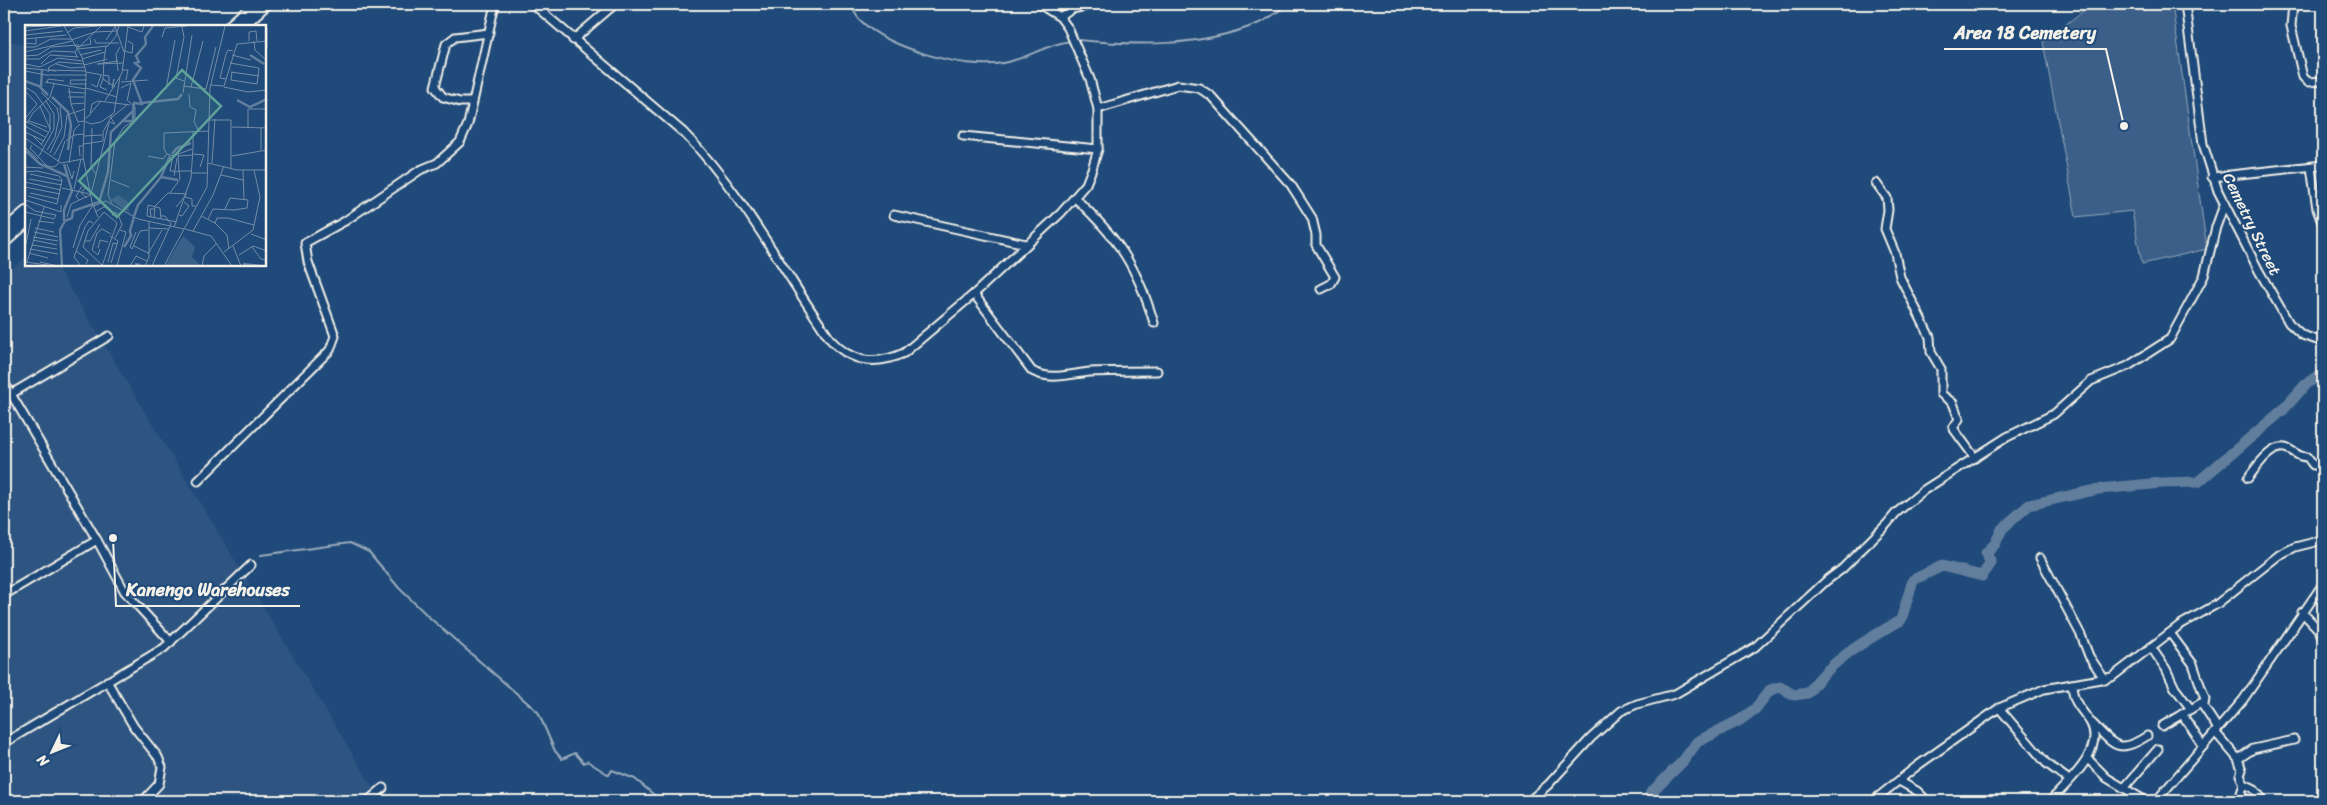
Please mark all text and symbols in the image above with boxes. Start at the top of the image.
callout: Area 18 Cemetery [1944,16,2106,49]
text: Area 18 Cemetery [1953,17,2097,49]
inset map [25,25,266,266]
street label: Cemetry Street [2214,167,2290,281]
callout: Kanengo Warehouses [116,573,300,606]
text: Kanengo Warehouses [125,574,291,606]
north arrow [28,728,78,778]
text: N [30,748,56,773]

